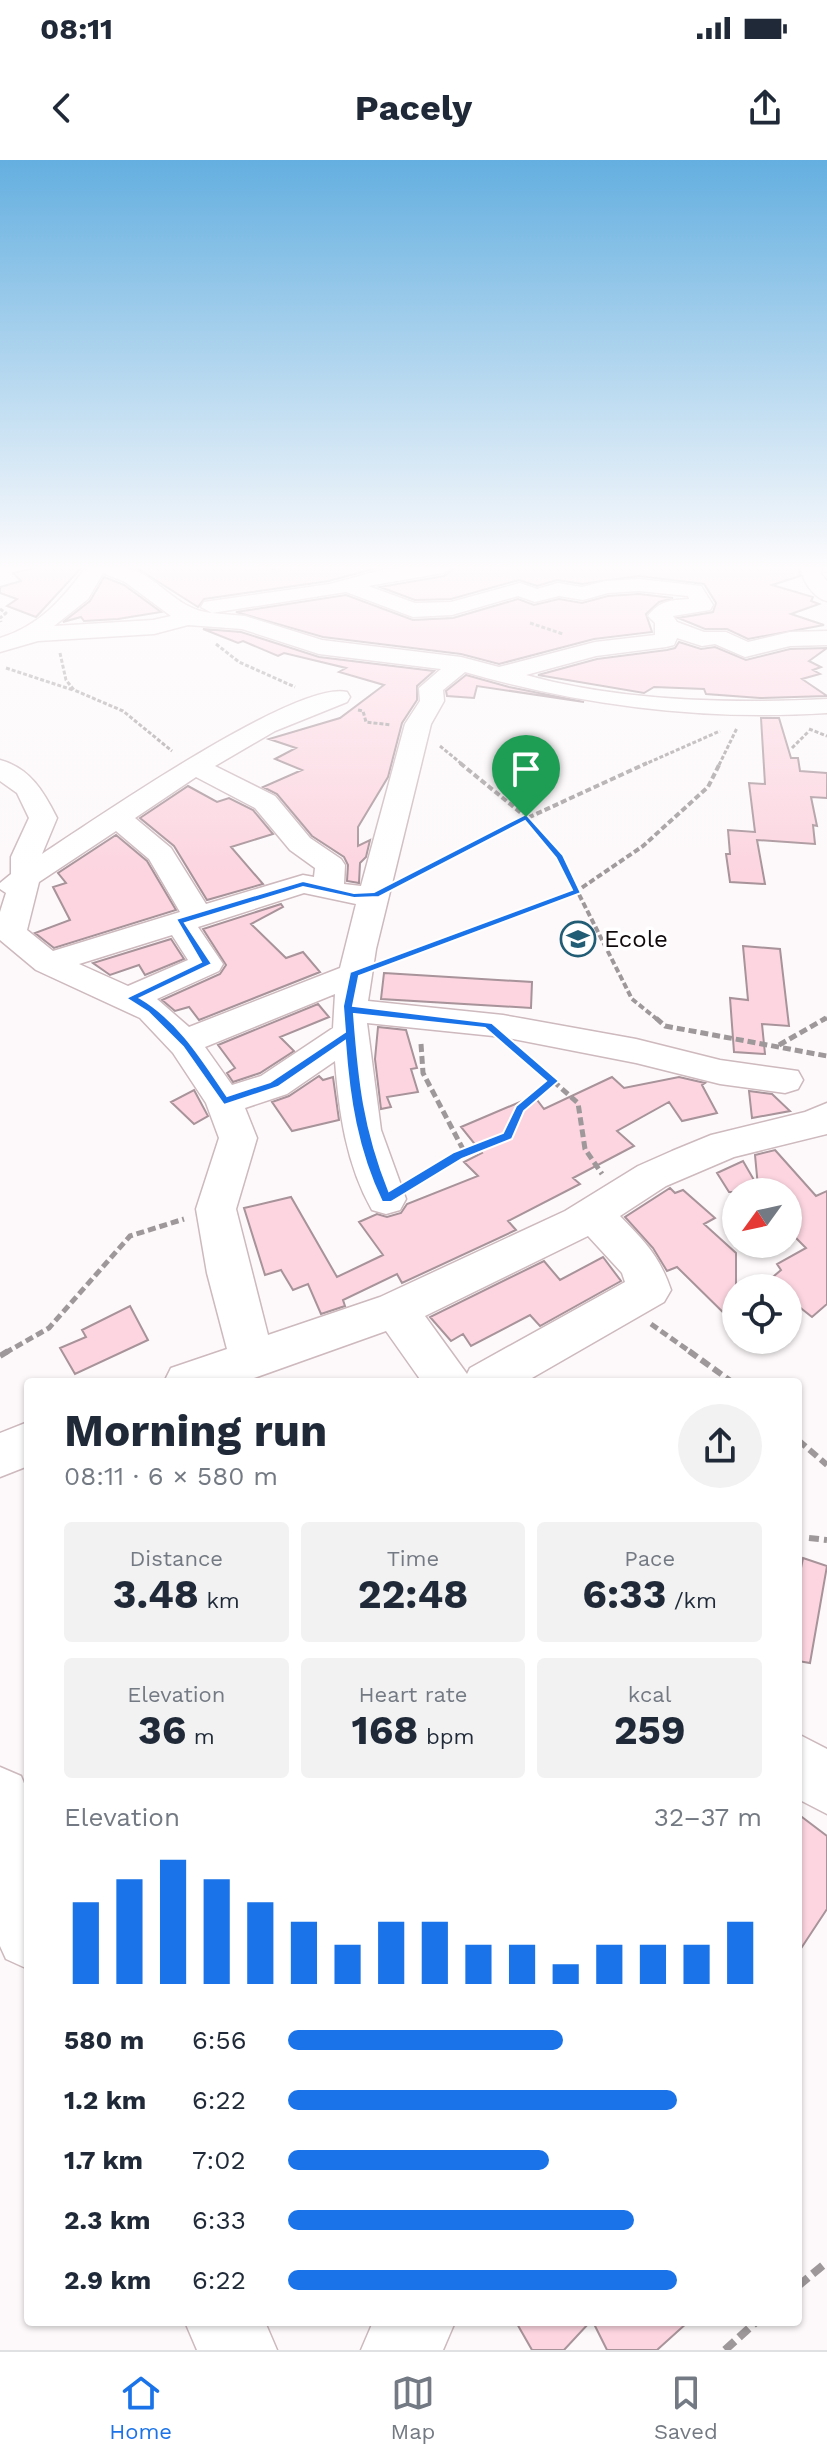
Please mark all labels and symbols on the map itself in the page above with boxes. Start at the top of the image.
pin [492,735,560,817]
school or university icon: Ecole [559,920,597,958]
place label: Ecole [604,925,668,953]
north arrow [722,1178,802,1258]

